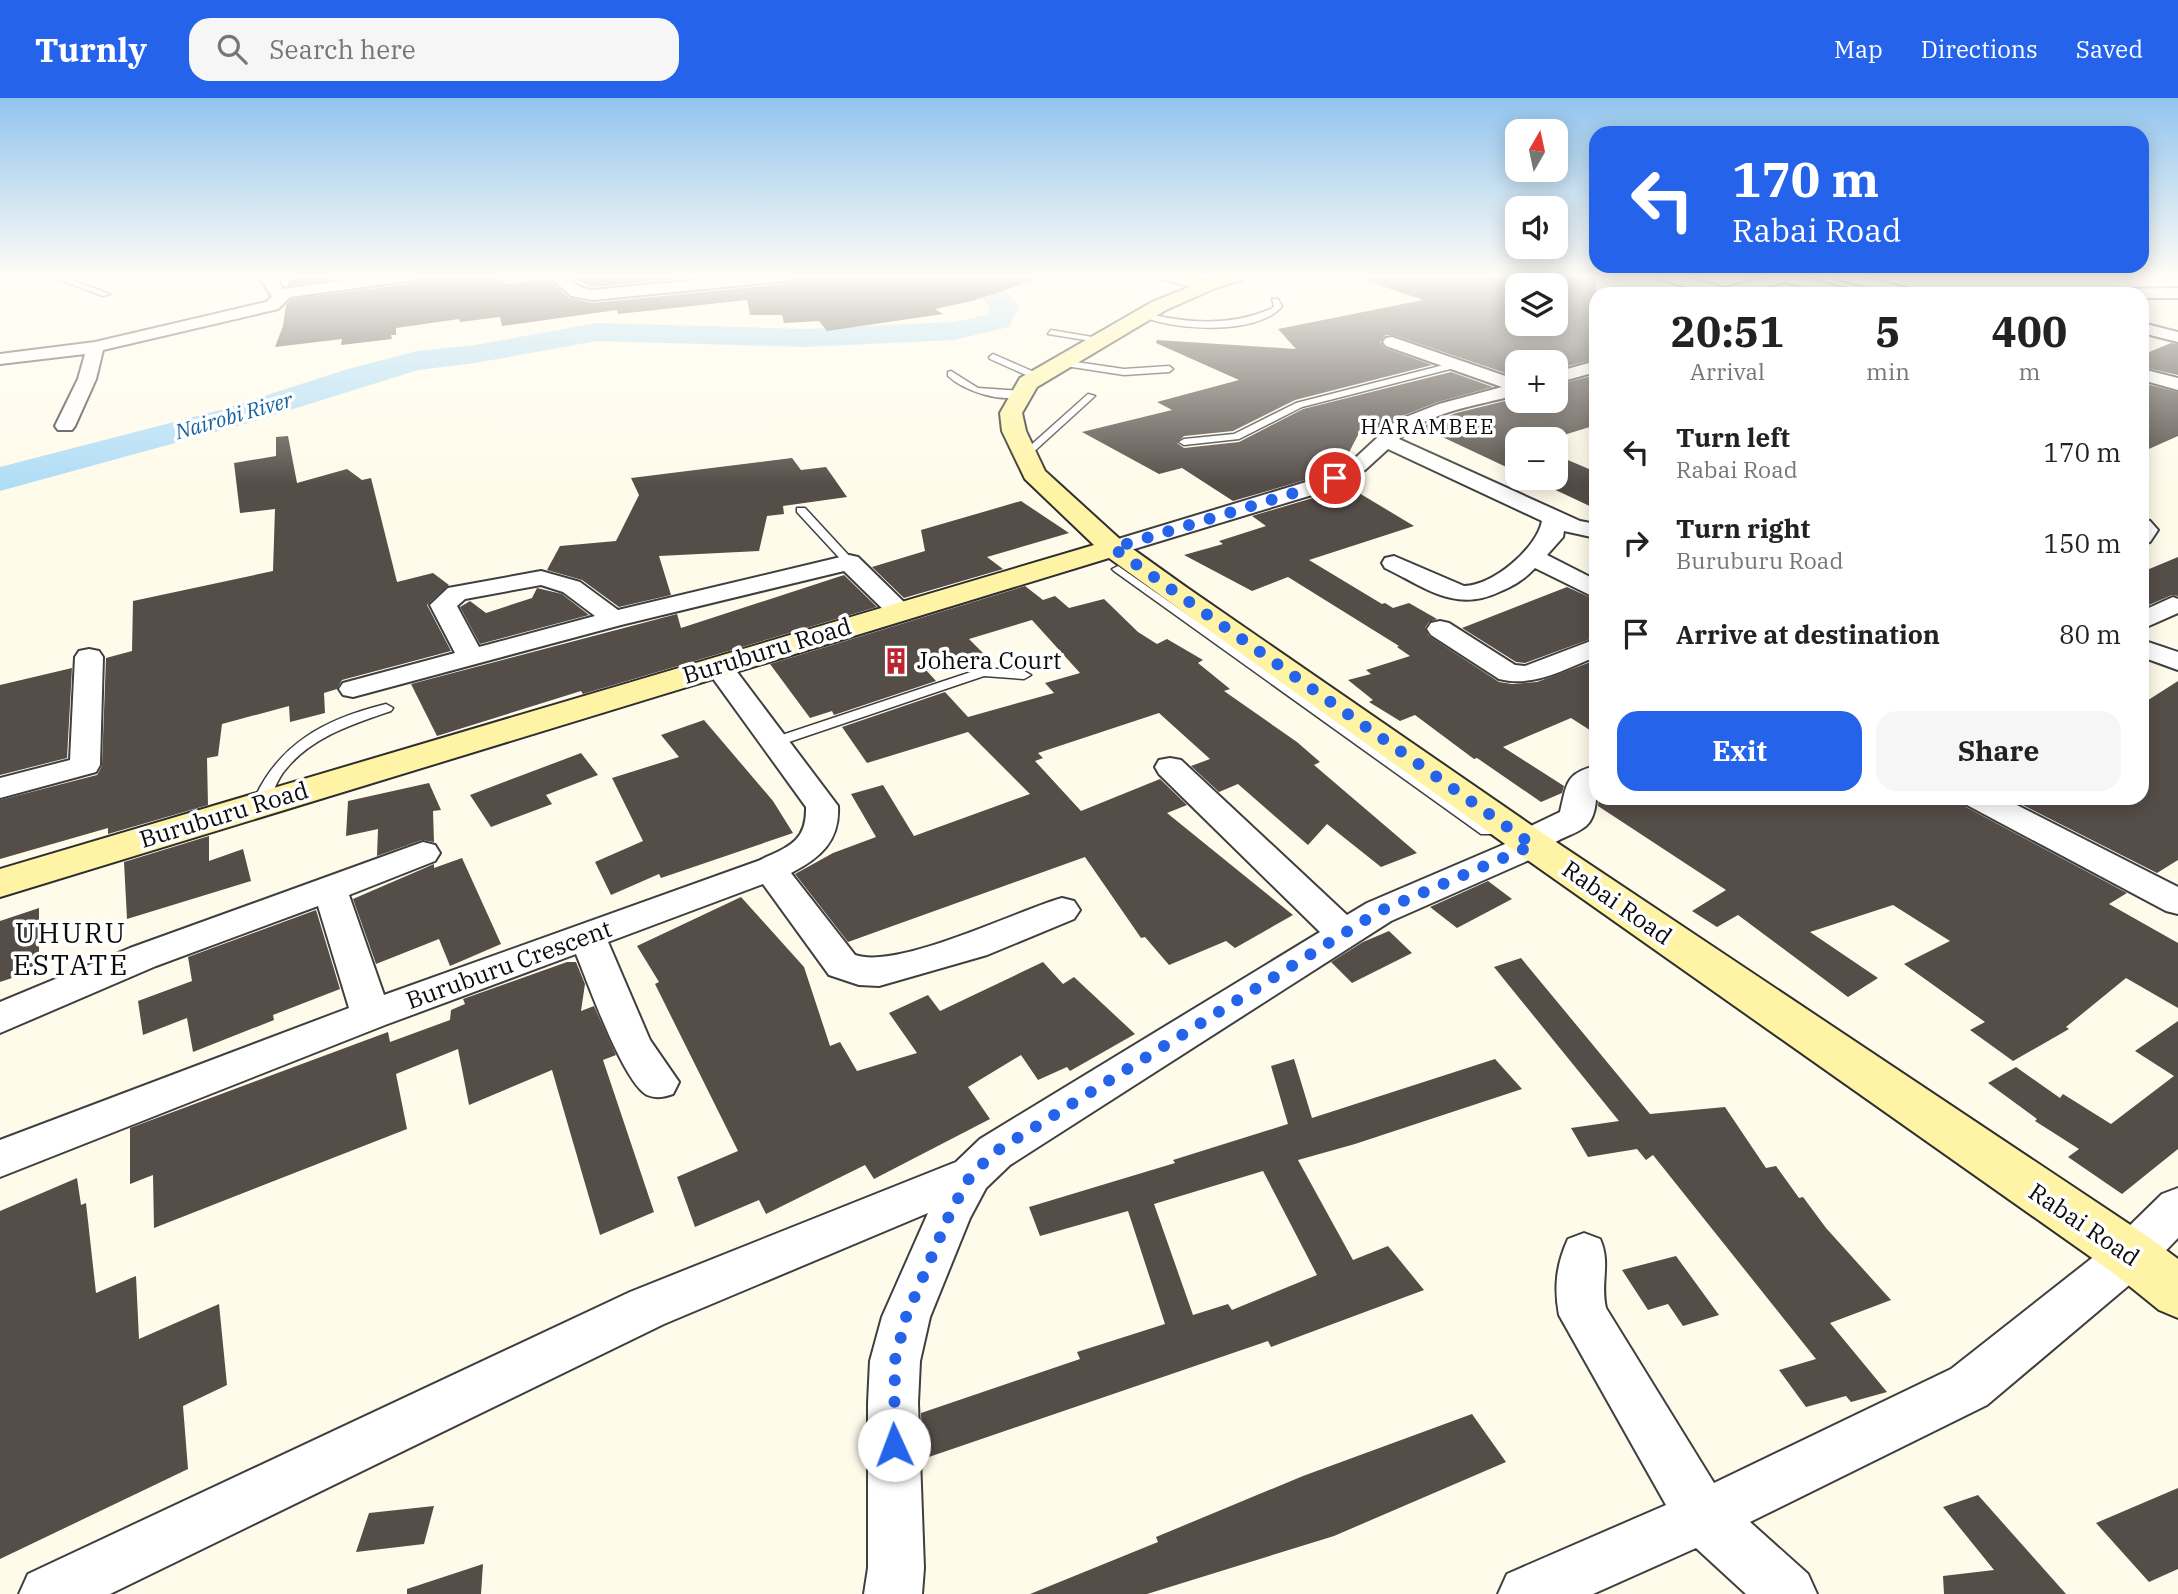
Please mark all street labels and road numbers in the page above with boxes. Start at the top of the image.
street label: Buruburu Road [679,609,855,691]
street label: Buruburu Road [136,773,312,855]
street label: Rabai Road [1556,853,1679,952]
street label: Buruburu Crescent [401,912,616,1016]
street label: Rabai Road [2023,1175,2146,1273]

